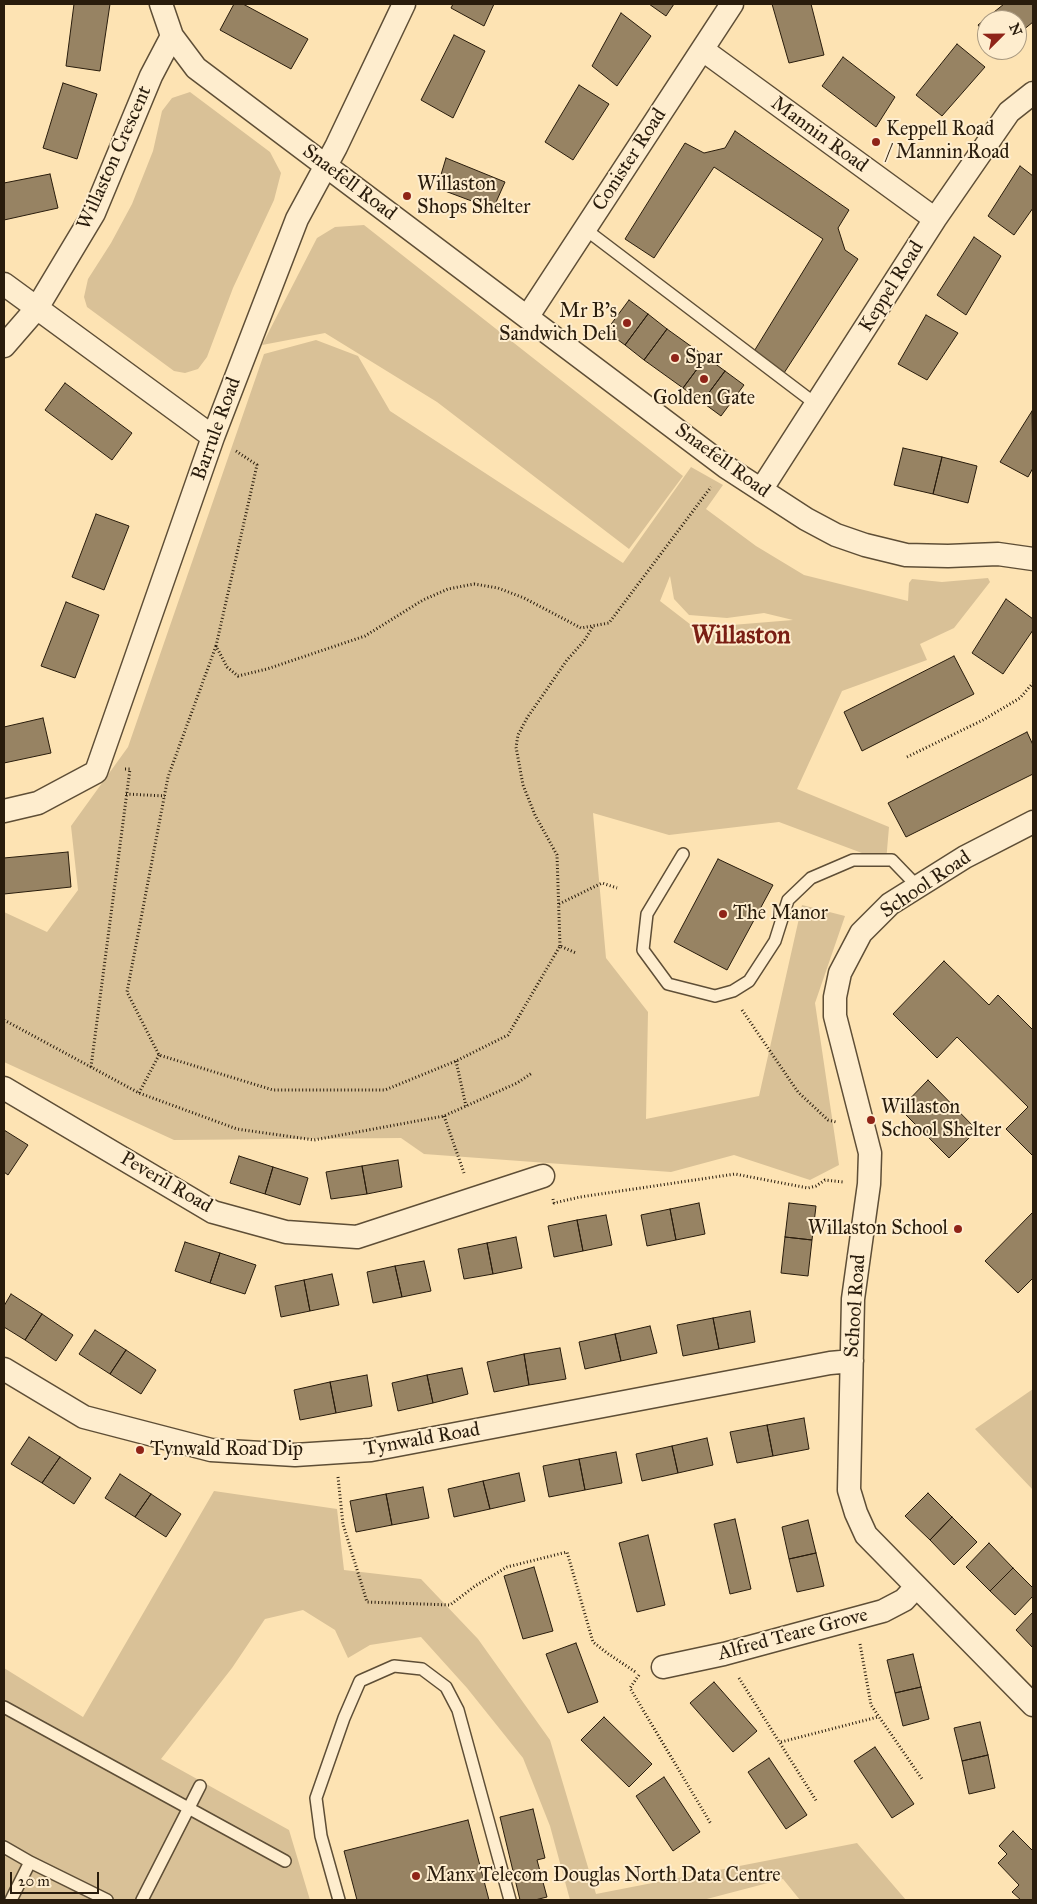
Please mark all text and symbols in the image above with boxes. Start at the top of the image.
north arrow [977,10,1027,60]
text: N [1005,21,1025,38]
street label: Willaston Crescent [73,82,157,234]
street label: Mannin Road [766,92,872,178]
street label: Conister Road [588,104,672,216]
place label: Keppell Road / Mannin Road [886,118,1010,165]
marker: Keppell Road / Mannin Road [870,136,882,148]
street label: Snaefell Road [297,140,401,226]
place label: Willaston Shops Shelter [417,173,531,220]
marker: Willaston Shops Shelter [401,190,413,202]
street label: Keppel Road [855,237,929,337]
place label: Mr B's Sandwich Deli [499,300,617,347]
marker: Mr B's Sandwich Deli [621,317,633,329]
place label: Spar [685,346,722,370]
marker: Spar [669,352,681,364]
marker: Golden Gate [698,373,710,385]
street label: Barrule Road [187,374,247,484]
place label: Golden Gate [653,387,755,411]
street label: Snaefell Road [670,418,774,504]
district label: Willaston [692,622,790,652]
street label: School Road [876,846,976,924]
place label: The Manor [733,902,828,926]
marker: The Manor [717,908,729,920]
place label: Willaston School Shelter [881,1096,1001,1143]
marker: Willaston School Shelter [865,1114,877,1126]
street label: Peveril Road [116,1147,216,1219]
place label: Willaston School [808,1217,948,1241]
marker: Willaston School [952,1223,964,1235]
street label: School Road [840,1253,872,1359]
street label: Tynwald Road [362,1418,482,1462]
place label: Tynwald Road Dip [150,1438,303,1462]
marker: Tynwald Road Dip [134,1444,146,1456]
street label: Alfred Teare Grove [715,1603,871,1667]
scale bar [12,1862,101,1894]
place label: Manx Telecom Douglas North Data Centre [426,1864,781,1888]
marker: Manx Telecom Douglas North Data Centre [410,1870,422,1882]
text: 20 m [18,1872,50,1890]

